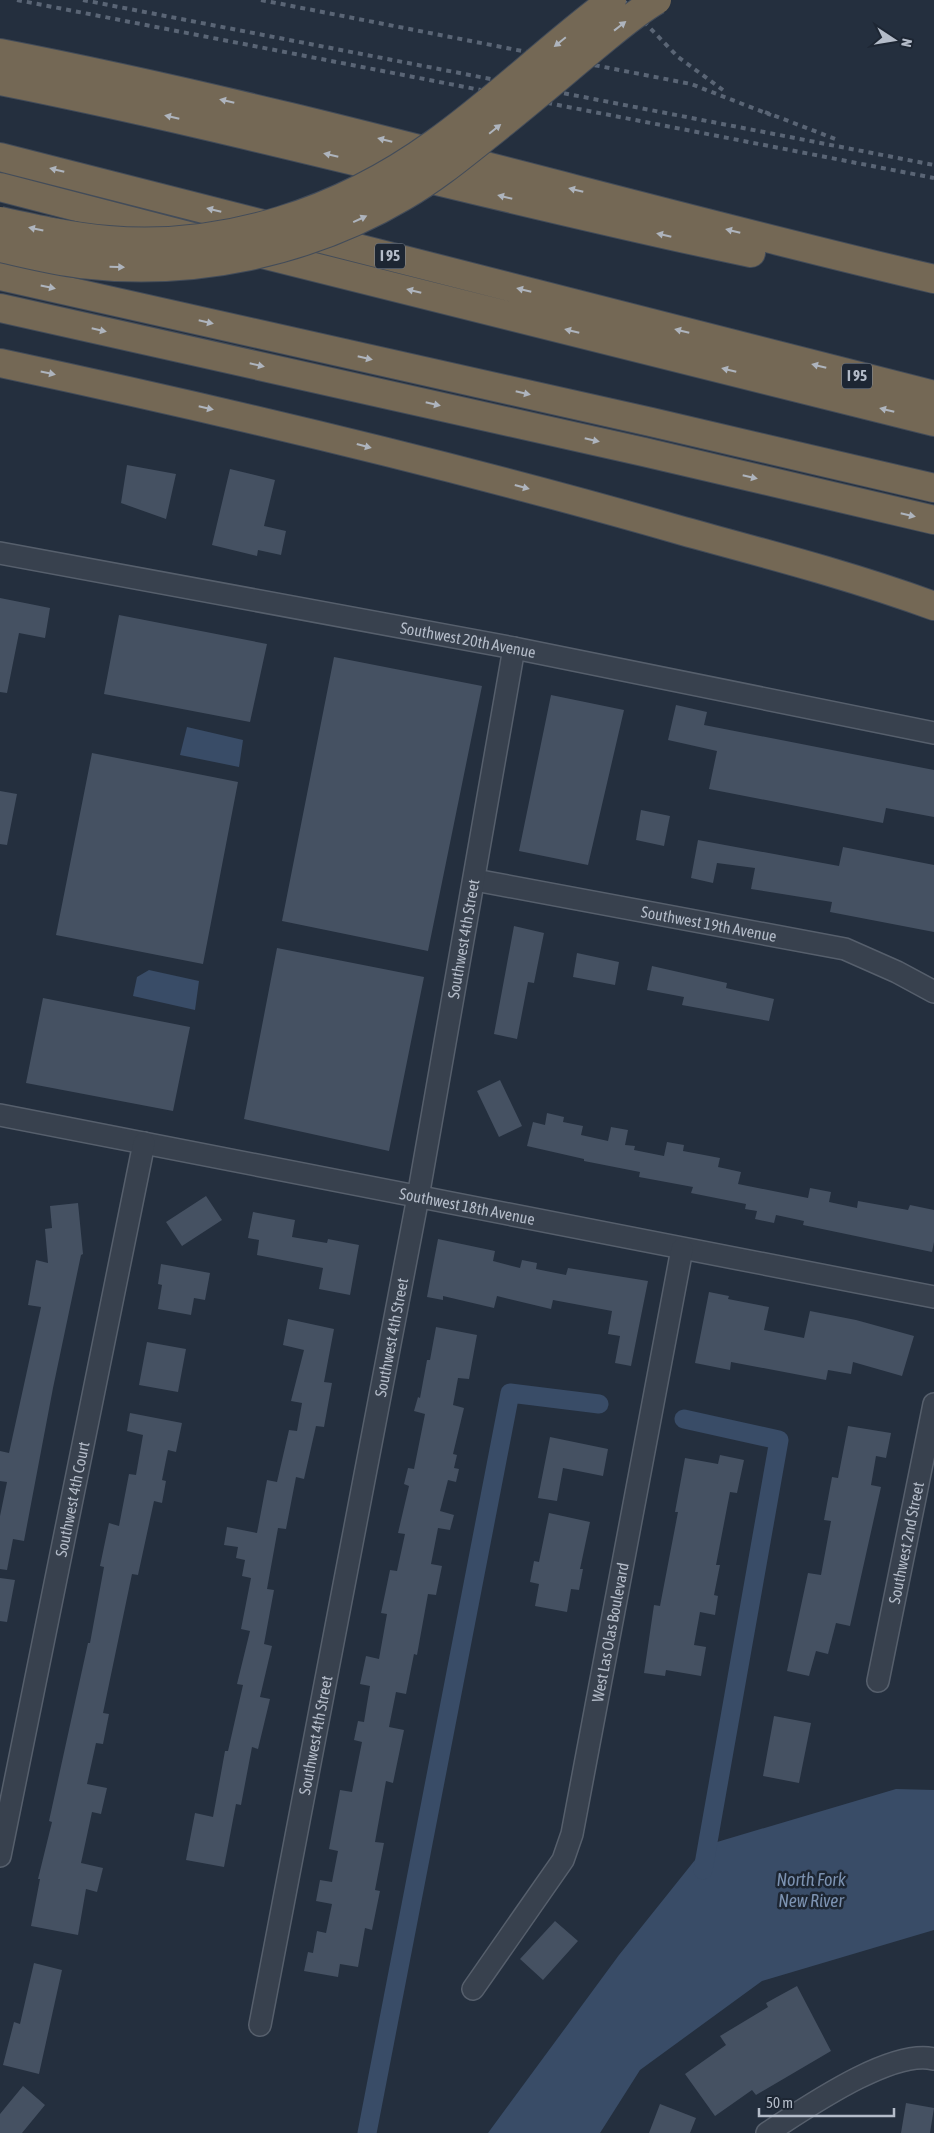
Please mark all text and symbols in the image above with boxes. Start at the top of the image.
north arrow [869,15,919,65]
one-way arrow [614,21,627,32]
one-way arrow [554,36,567,47]
text: N [898,37,915,48]
one-way arrow [220,97,235,105]
one-way arrow [164,113,180,121]
one-way arrow [488,124,501,135]
one-way arrow [378,135,393,143]
one-way arrow [323,151,338,159]
one-way arrow [49,166,64,174]
one-way arrow [569,186,584,194]
one-way arrow [498,193,513,201]
one-way arrow [207,206,222,214]
one-way arrow [353,215,367,223]
one-way arrow [29,225,44,233]
one-way arrow [726,226,741,234]
one-way arrow [656,231,671,239]
road number: I 95 [375,244,405,268]
one-way arrow [109,263,125,271]
one-way arrow [40,283,55,291]
one-way arrow [517,286,532,294]
one-way arrow [406,287,422,295]
one-way arrow [199,318,214,326]
one-way arrow [91,326,106,334]
one-way arrow [674,326,689,334]
one-way arrow [564,327,579,335]
one-way arrow [357,354,373,362]
one-way arrow [250,361,265,369]
one-way arrow [811,362,826,370]
road number: I 95 [842,364,872,388]
one-way arrow [722,366,737,374]
one-way arrow [40,369,55,377]
one-way arrow [516,389,531,397]
one-way arrow [426,400,441,408]
one-way arrow [199,404,214,412]
one-way arrow [879,406,894,414]
one-way arrow [584,436,599,444]
one-way arrow [357,443,372,451]
one-way arrow [743,473,758,481]
one-way arrow [514,483,529,491]
one-way arrow [901,511,916,519]
street label: Southwest 20th Avenue [399,618,537,661]
street label: Southwest 4th Street [444,877,482,1000]
street label: Southwest 19th Avenue [640,902,778,945]
street label: Southwest 18th Avenue [398,1184,536,1228]
street label: Southwest 4th Street [371,1276,411,1398]
street label: Southwest 4th Court [52,1440,93,1558]
street label: Southwest 2nd Street [885,1480,927,1605]
street label: West Las Olas Boulevard [588,1561,632,1704]
street label: Southwest 4th Street [295,1674,336,1796]
water label: North Fork New River [776,1869,847,1911]
scale bar [759,2086,894,2118]
text: 50 m [766,2094,793,2111]

